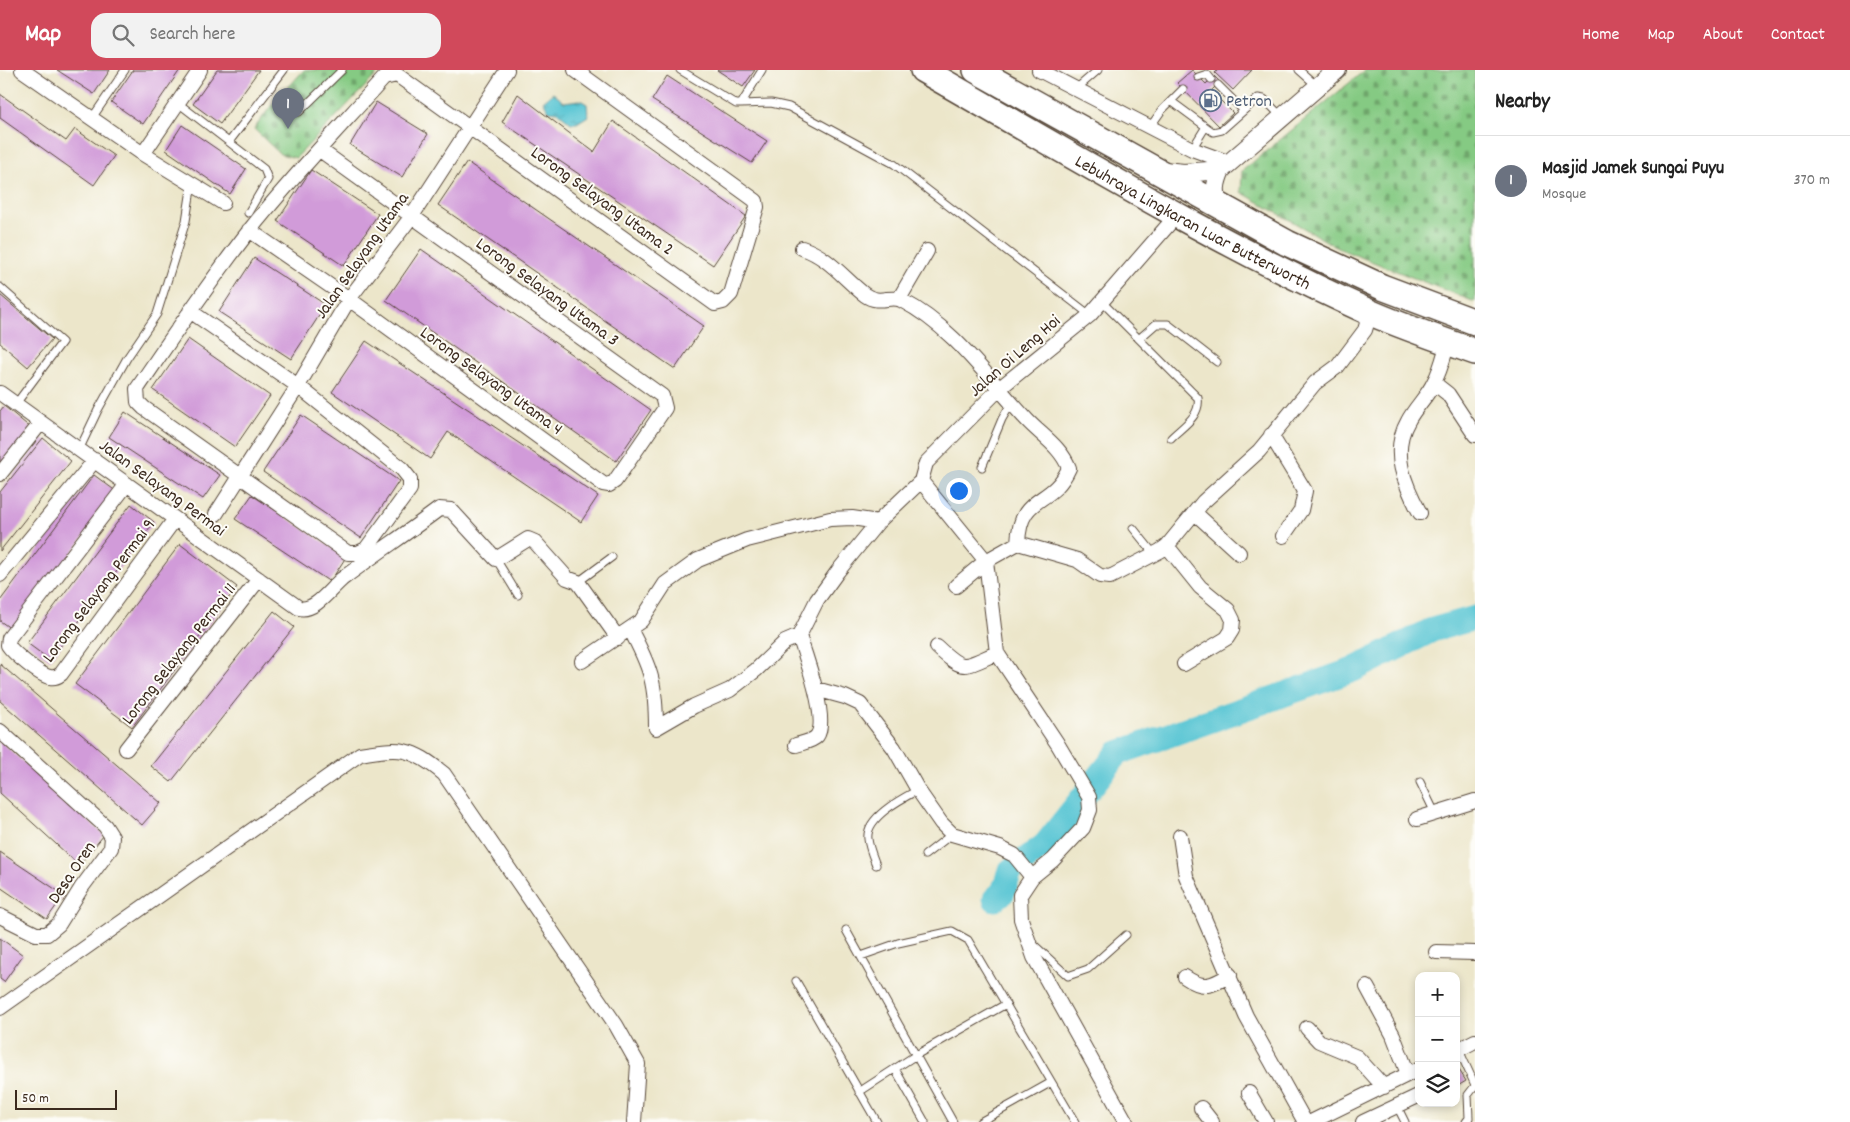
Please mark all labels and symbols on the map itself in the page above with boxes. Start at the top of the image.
pin: 1 [272,88,304,129]
fuel station icon: Petron [1198,88,1222,112]
place label: Petron [1226,90,1272,115]
street label: Lorong Selayang Utama 2 [525,141,678,263]
street label: Lebuhraya Lingkaran Luar Butterworth [1070,150,1314,298]
street label: Jalan Selayang Utama [310,188,416,325]
street label: Lorong Selayang Utama 3 [470,232,623,354]
street label: Jalan Oi Leng Hoi [964,310,1067,404]
street label: Lorong Selayang Utama 4 [414,322,567,442]
street label: Jalan Selayang Permai [93,434,230,544]
your location [946,478,972,504]
street label: Lorong Selayang Permai 9 [38,514,162,669]
street label: Lorong Selayang Permai 11 [117,578,243,731]
street label: Desa Oren [43,837,103,910]
scale bar [15,1087,118,1110]

